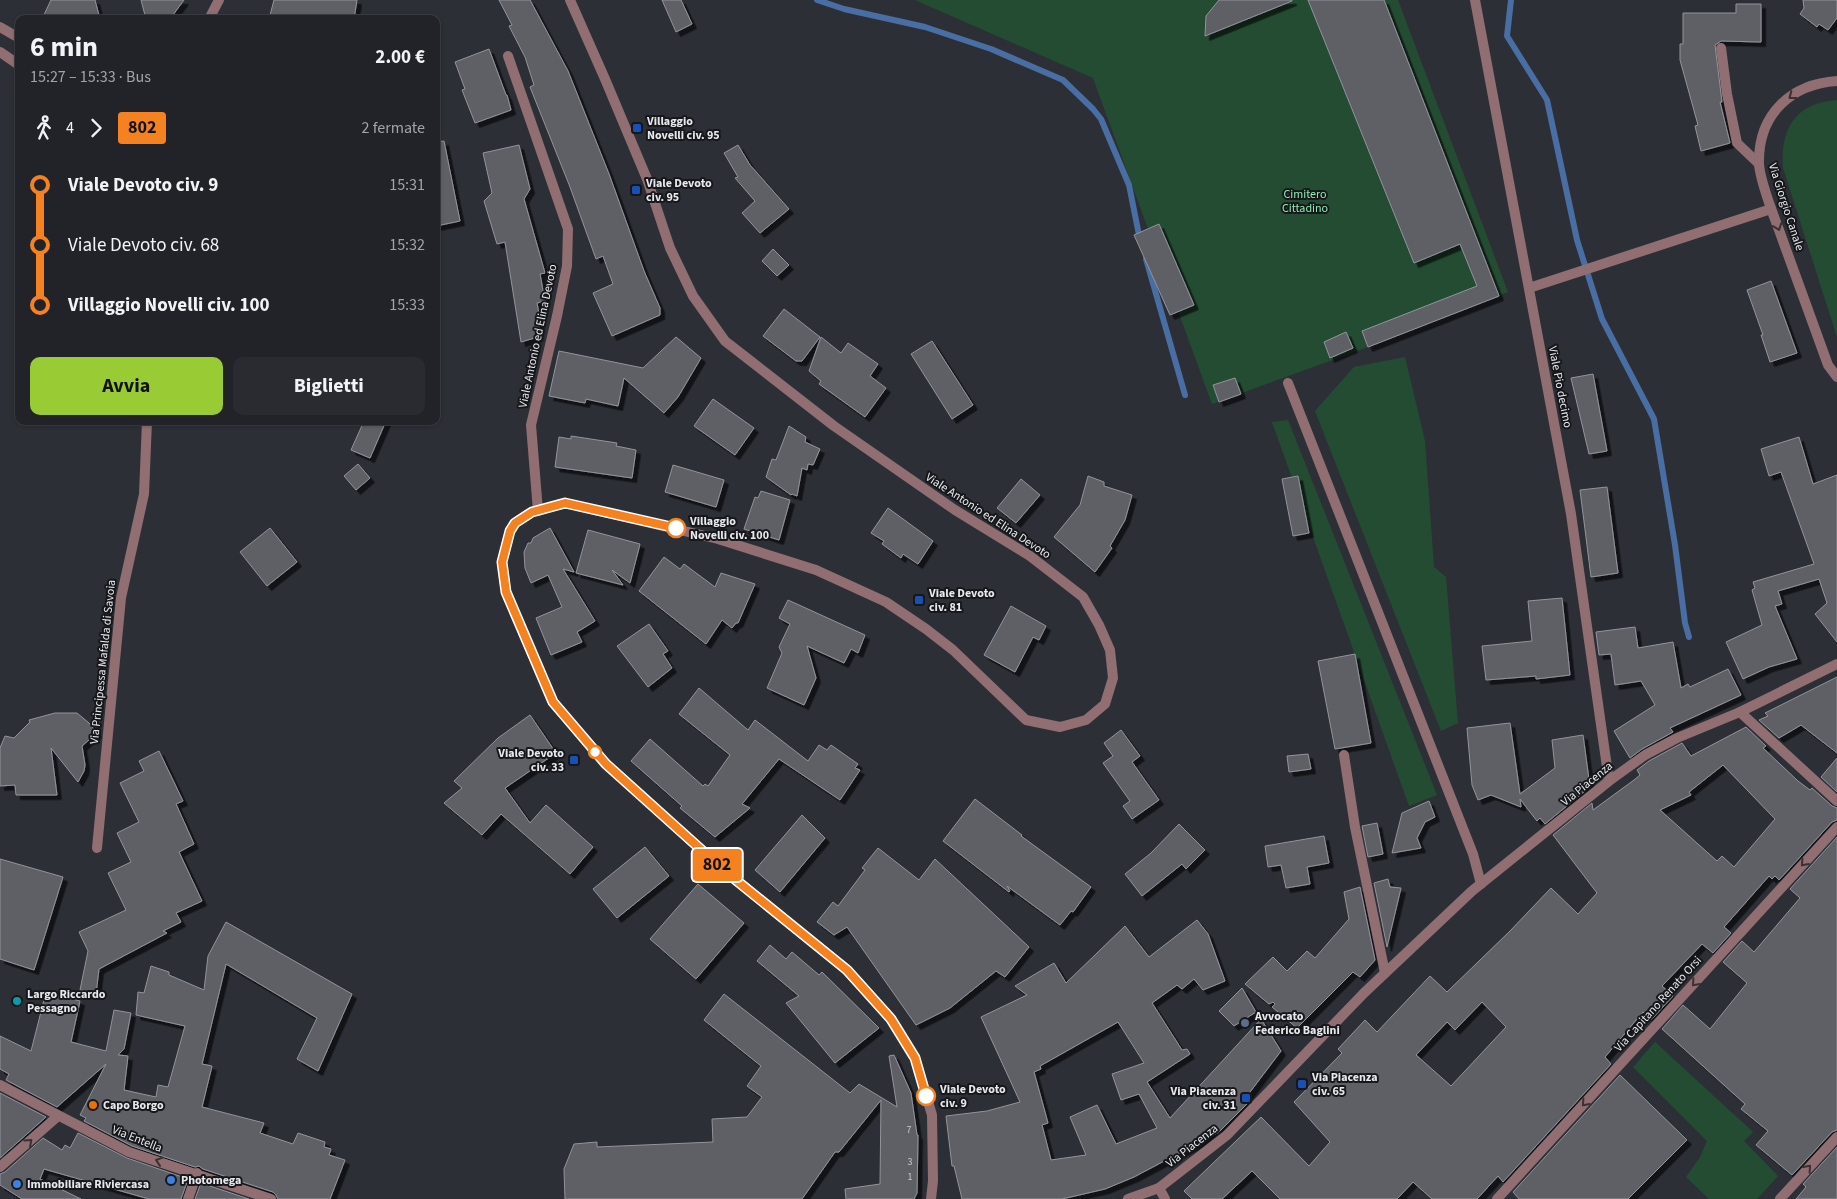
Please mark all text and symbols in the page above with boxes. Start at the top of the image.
text: 6 min [30,27,98,67]
text: 2.00 € [375,44,425,71]
text: 15:27 – 15:33 · Bus [30,66,151,88]
one-way arrow [1788,90,1797,99]
place label: Villaggio Novelli civ. 95 [646,113,720,144]
icon: walk [30,114,58,142]
icon: forward [82,114,110,142]
text: 802 [128,115,156,140]
text: 4 [66,117,74,139]
text: 2 fermate [362,117,425,139]
marker: Villaggio Novelli civ. 95 [631,122,643,134]
street label: Via Giorgio Canale [1764,161,1808,253]
text: Viale Devoto civ. 9 [68,172,218,199]
text: 15:31 [389,174,425,196]
place label: Viale Devoto civ. 95 [645,175,712,206]
marker: Viale Devoto civ. 95 [630,184,642,196]
park label: Cimitero Cittadino [1282,186,1328,217]
one-way arrow [1772,222,1782,230]
text: Viale Devoto civ. 68 [68,232,219,259]
text: 15:32 [389,234,425,256]
street label: Viale Antonio ed Elina Devoto [514,263,562,409]
text: Villaggio Novelli civ. 100 [68,292,270,319]
text: 15:33 [389,294,425,316]
street label: Viale Pio decimo [1544,345,1576,429]
button: Avvia [30,357,223,415]
button: Biglietti [233,357,425,415]
street label: Viale Antonio ed Elina Devoto [922,469,1054,563]
place label: Villaggio Novelli civ. 100 [689,513,769,544]
marker: Villaggio Novelli civ. 100 [666,518,686,538]
street label: Via Principessa Mafalda di Savoia [86,579,120,745]
place label: Viale Devoto civ. 81 [928,585,995,616]
marker: Viale Devoto civ. 81 [913,594,925,606]
place label: Viale Devoto civ. 33 [497,745,564,776]
unlabelled marker [588,745,602,759]
marker: Viale Devoto civ. 33 [568,754,580,766]
street label: Via Piacenza [1558,758,1616,810]
line badge: 802 [688,849,746,881]
text: 802 [703,852,731,877]
one-way arrow [1801,857,1810,866]
street label: Via Capitano Renato Orsi [1610,952,1706,1056]
one-way arrow [1692,977,1701,986]
place label: Largo Riccardo Pessagno [27,986,106,1017]
marker: Largo Riccardo Pessagno [11,995,23,1007]
place label: Avvocato Federico Baglini [1254,1008,1340,1039]
marker: Avvocato Federico Baglini [1239,1017,1251,1029]
place label: Via Piacenza civ. 65 [1311,1069,1378,1100]
marker: Via Piacenza civ. 65 [1296,1078,1308,1090]
place label: Viale Devoto civ. 9 [939,1081,1006,1112]
place label: Via Piacenza civ. 31 [1169,1083,1236,1114]
marker: Viale Devoto civ. 9 [916,1086,936,1106]
marker: Via Piacenza civ. 31 [1240,1092,1252,1104]
place label: Capo Borgo [103,1097,164,1114]
one-way arrow [1582,1097,1591,1106]
marker: Capo Borgo [87,1099,99,1111]
street label: Via Piacenza [1162,1120,1222,1172]
street label: Via Entella [109,1121,165,1157]
house number: 7 [907,1123,912,1137]
one-way arrow [23,1138,32,1147]
house number: 3 [908,1155,913,1169]
one-way arrow [155,1157,163,1167]
one-way arrow [1802,1164,1811,1173]
house number: 1 [908,1170,913,1184]
place label: Photomega [181,1172,241,1189]
marker: Photomega [165,1174,177,1186]
place label: Immobiliare Riviercasa [27,1176,149,1193]
marker: Immobiliare Riviercasa [11,1178,23,1190]

